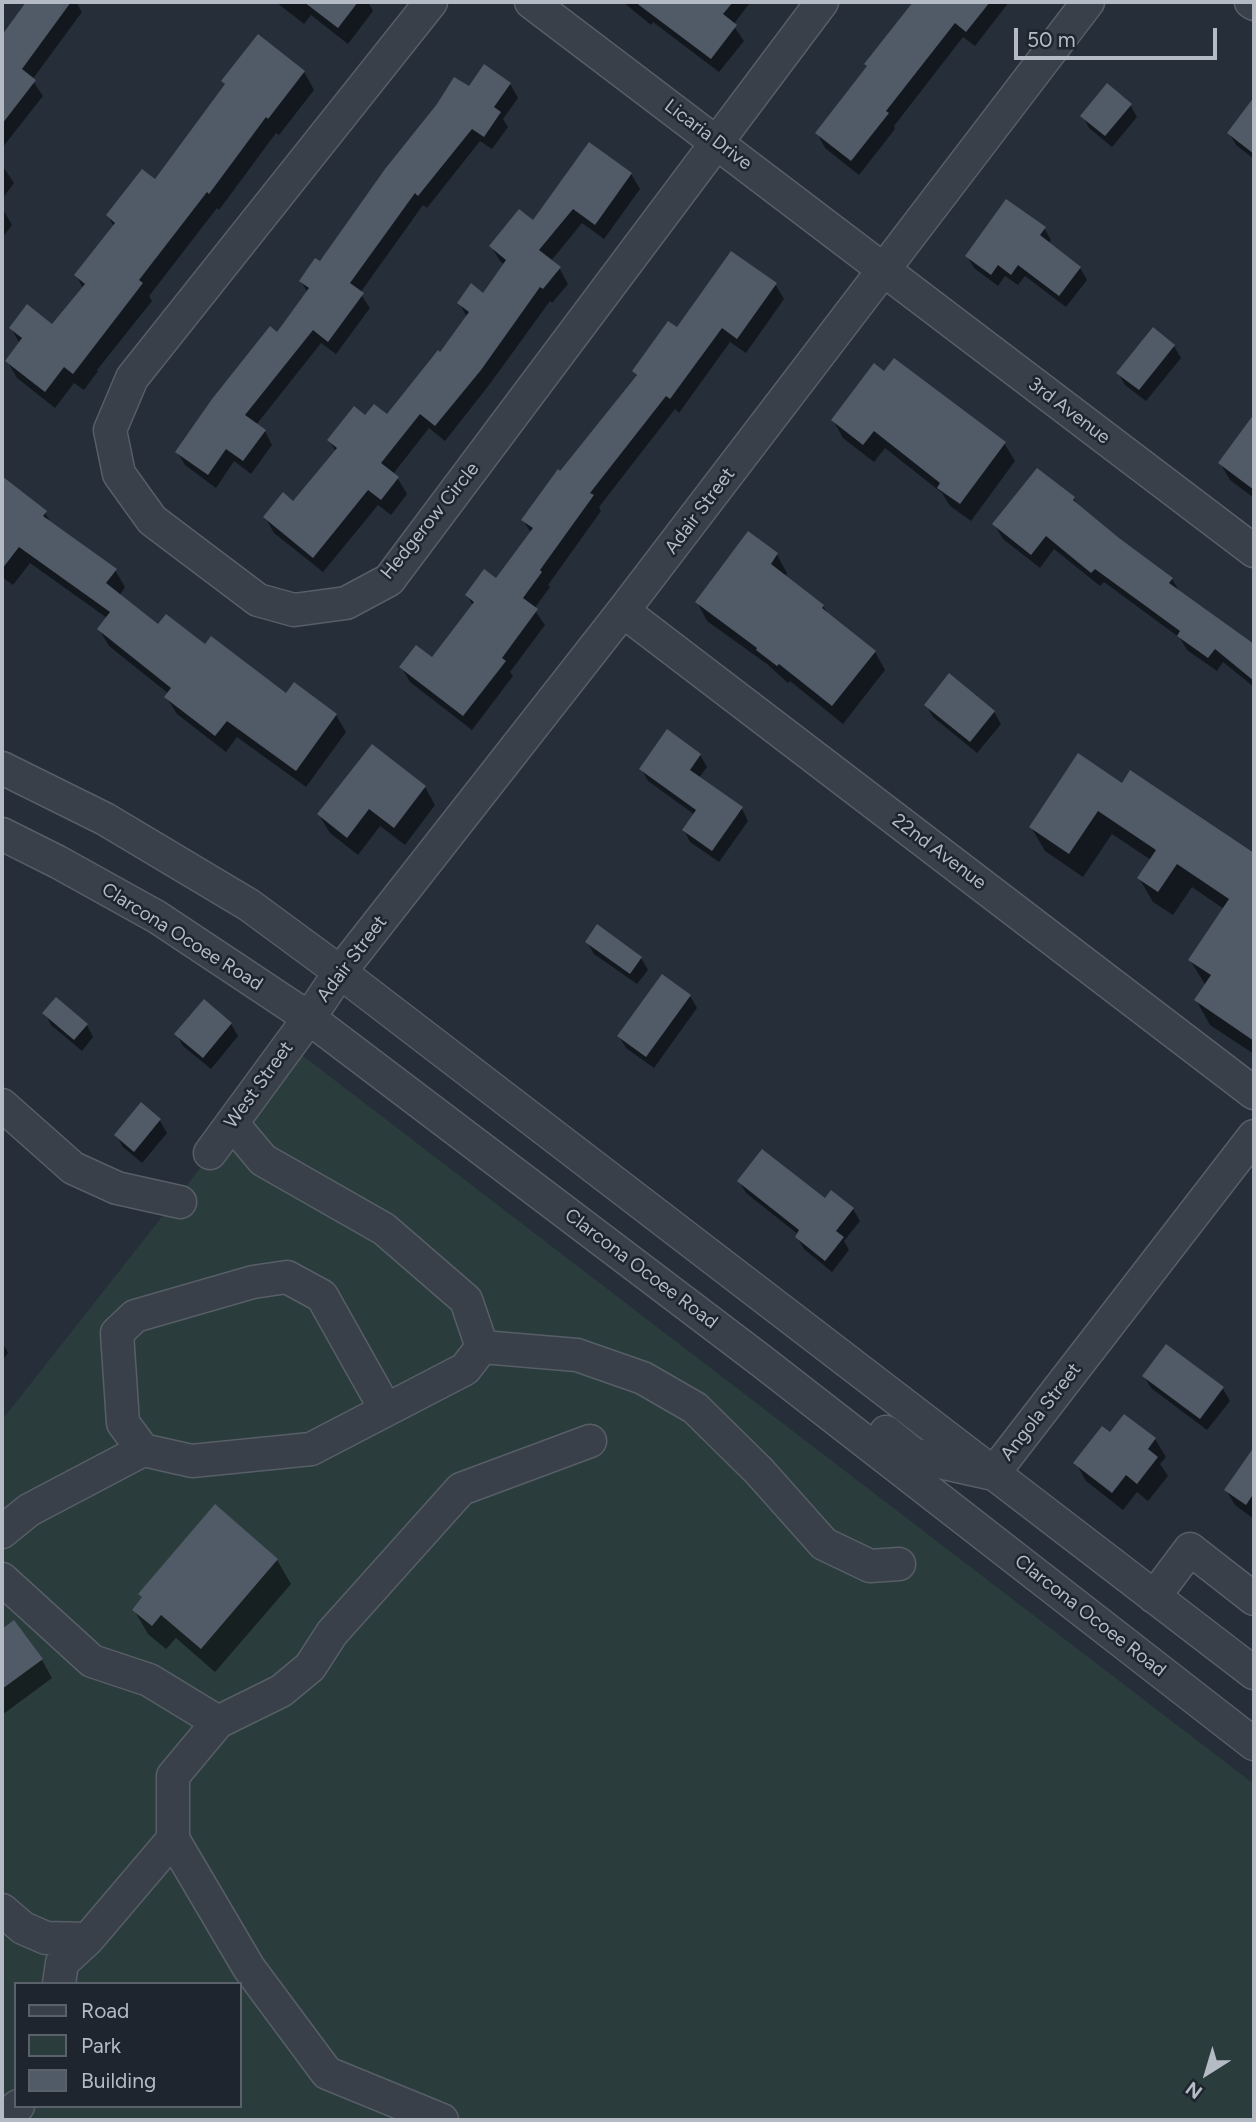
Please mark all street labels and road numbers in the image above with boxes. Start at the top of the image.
street label: Licaria Drive [660,95,756,175]
street label: 3rd Avenue [1023,373,1115,449]
street label: Hedgerow Circle [376,458,484,584]
street label: Adair Street [660,463,740,559]
street label: 22nd Avenue [887,809,991,895]
street label: Clarcona Ocoee Road [97,878,267,996]
street label: Adair Street [312,911,392,1007]
street label: West Street [220,1037,298,1133]
street label: Clarcona Ocoee Road [560,1204,722,1334]
street label: Angola Street [996,1359,1086,1465]
street label: Clarcona Ocoee Road [1010,1550,1170,1682]

